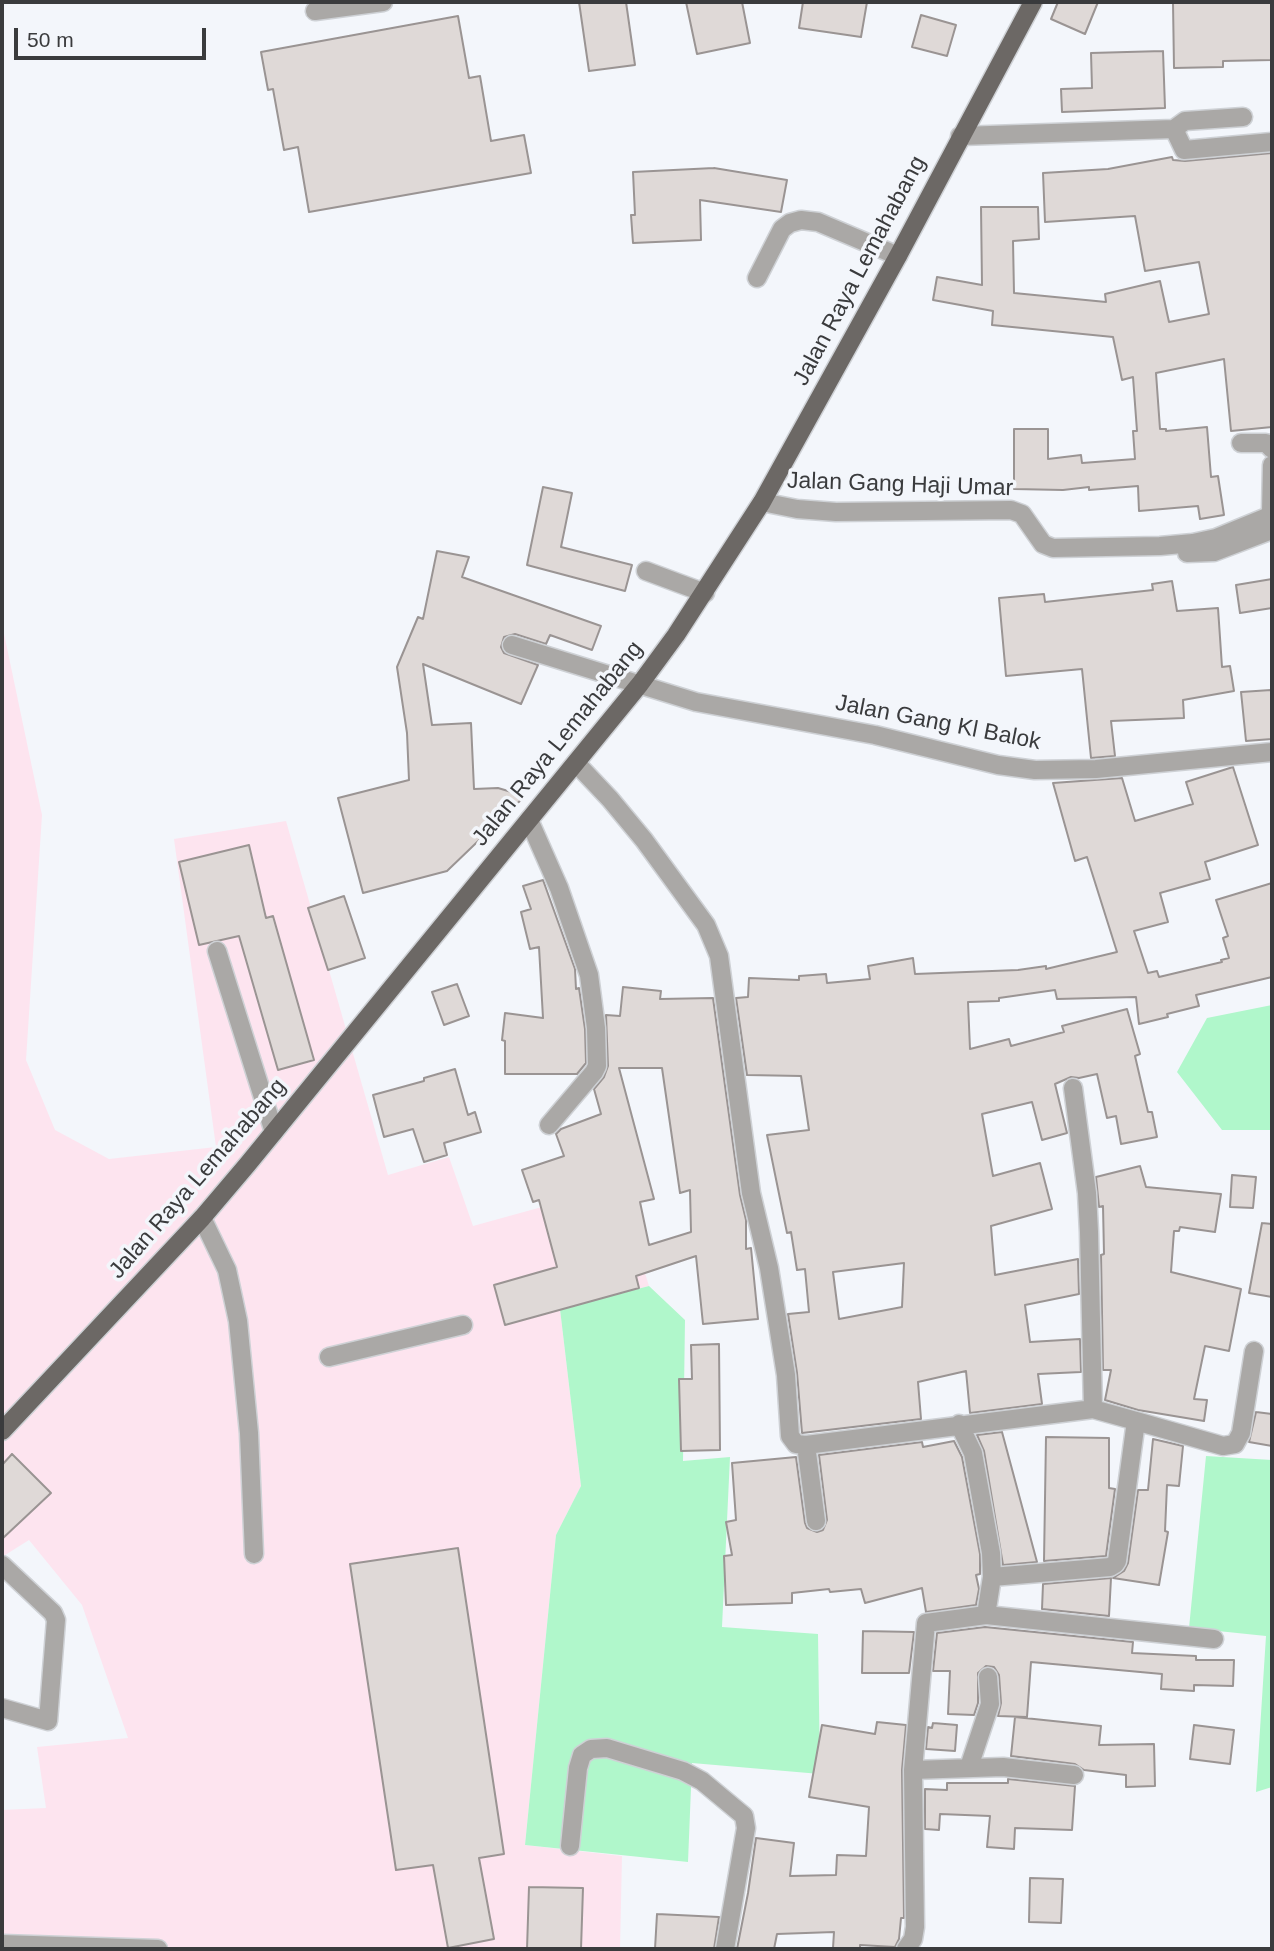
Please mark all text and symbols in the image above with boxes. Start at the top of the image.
scale bar [18,14,210,58]
text: 50 m [27,28,74,51]
street label: Jalan Raya Lemahabang [788,152,932,390]
street label: Jalan Gang Haji Umar [786,467,1014,503]
street label: Jalan Raya Lemahabang [467,636,649,852]
street label: Jalan Gang Kl Balok [833,690,1043,756]
street label: Jalan Raya Lemahabang [104,1073,292,1285]

